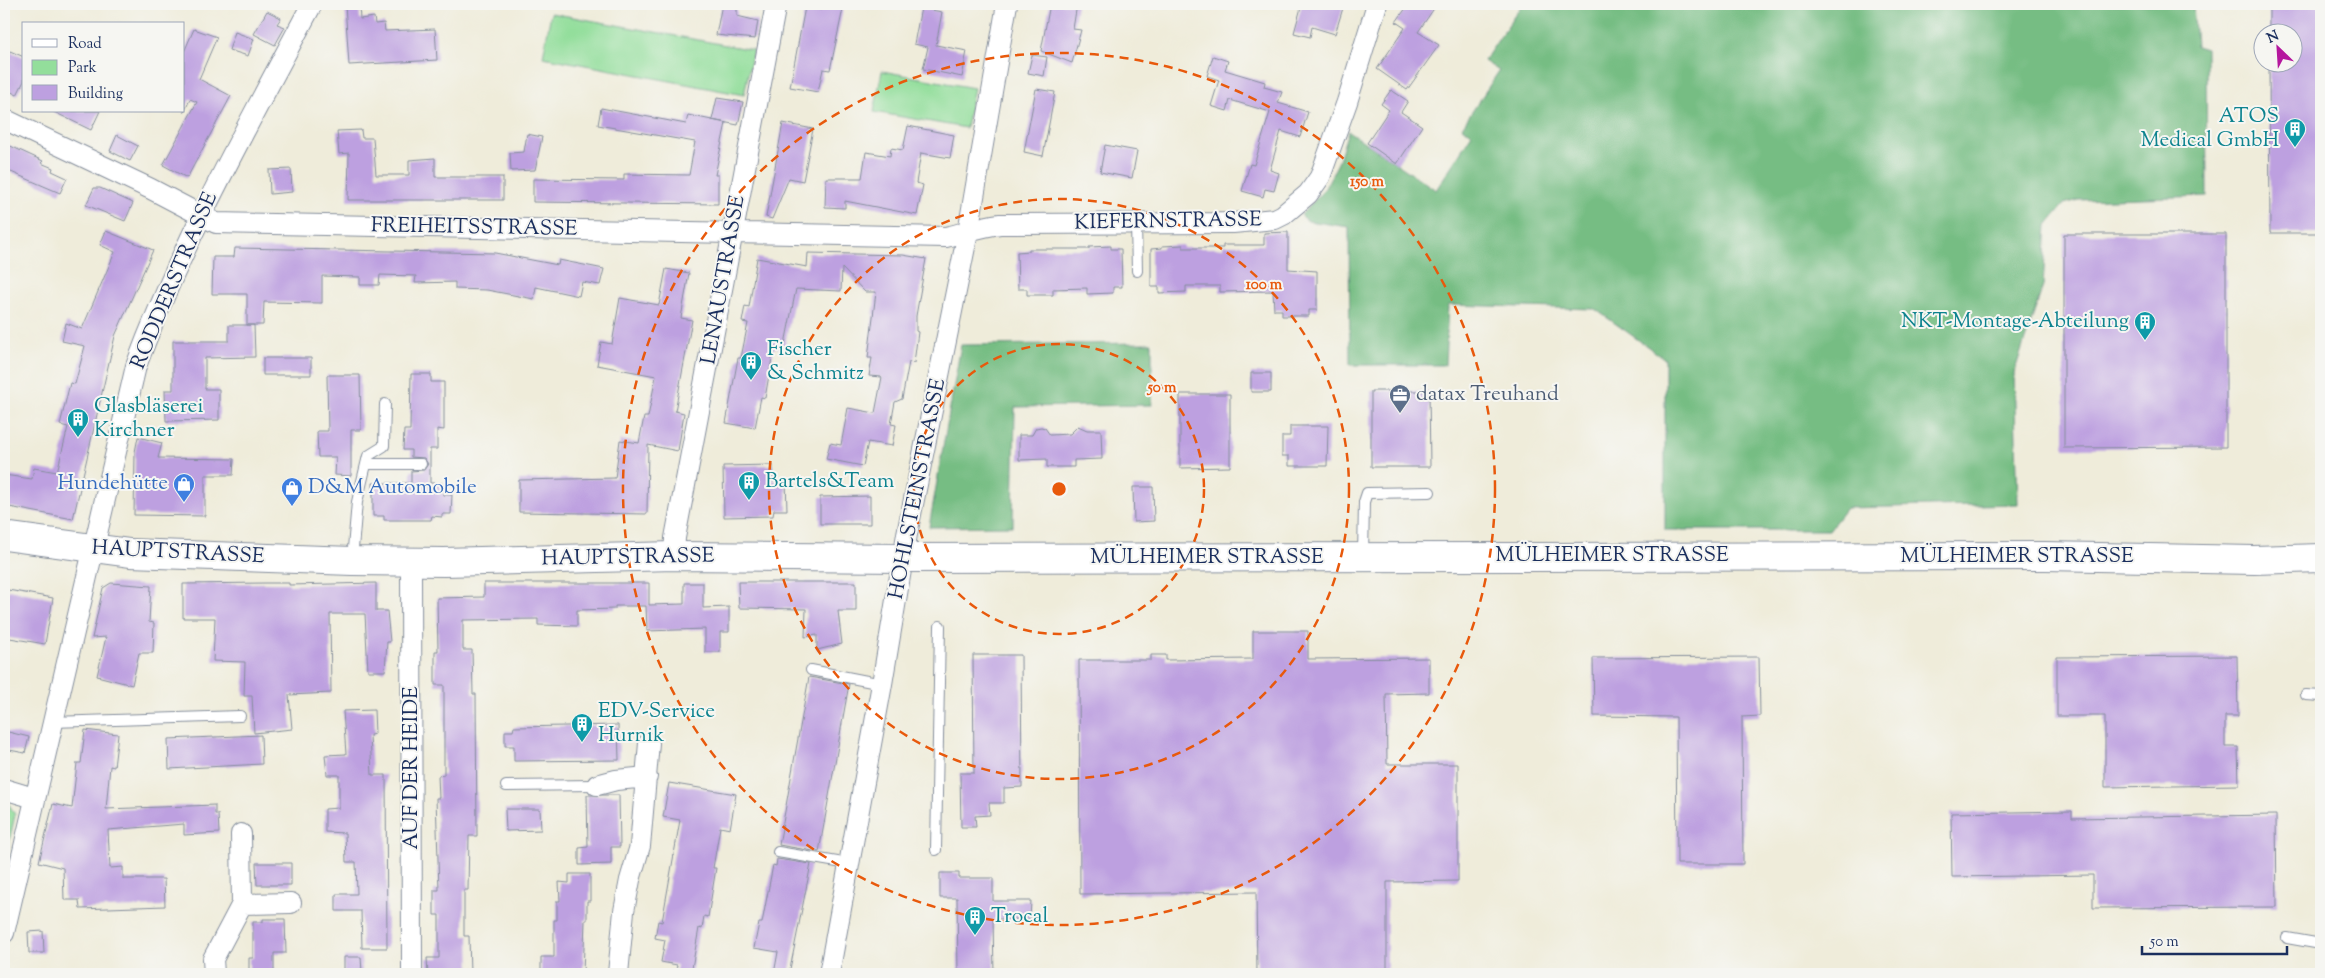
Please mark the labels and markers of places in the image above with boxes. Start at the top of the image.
place label: ATOS Medical GmbH [2141,102,2279,156]
building icon: ATOS Medical GmbH [2283,117,2307,148]
place label: NKT-Montage-Abteilung [1901,307,2129,337]
building icon: NKT-Montage-Abteilung [2133,310,2157,341]
place label: Fischer & Schmitz [767,335,864,389]
building icon: Fischer & Schmitz [739,350,763,381]
place label: datax Treuhand [1416,380,1559,410]
office icon: datax Treuhand [1388,383,1412,414]
place label: Glasbläserei Kirchner [94,392,203,446]
building icon: Glasbläserei Kirchner [66,407,90,438]
place label: Bartels&Team [765,467,894,497]
place label: Hundehütte [57,469,168,499]
building icon: Bartels&Team [737,470,761,501]
shop icon: Hundehütte [172,472,196,503]
place label: D&M Automobile [308,473,477,503]
shop icon: D&M Automobile [280,476,304,507]
centre of rings [1050,480,1068,498]
place label: EDV-Service Hurnik [598,697,715,751]
building icon: EDV-Service Hurnik [570,712,594,743]
place label: Trocal [991,902,1048,932]
building icon: Trocal [963,905,987,936]

